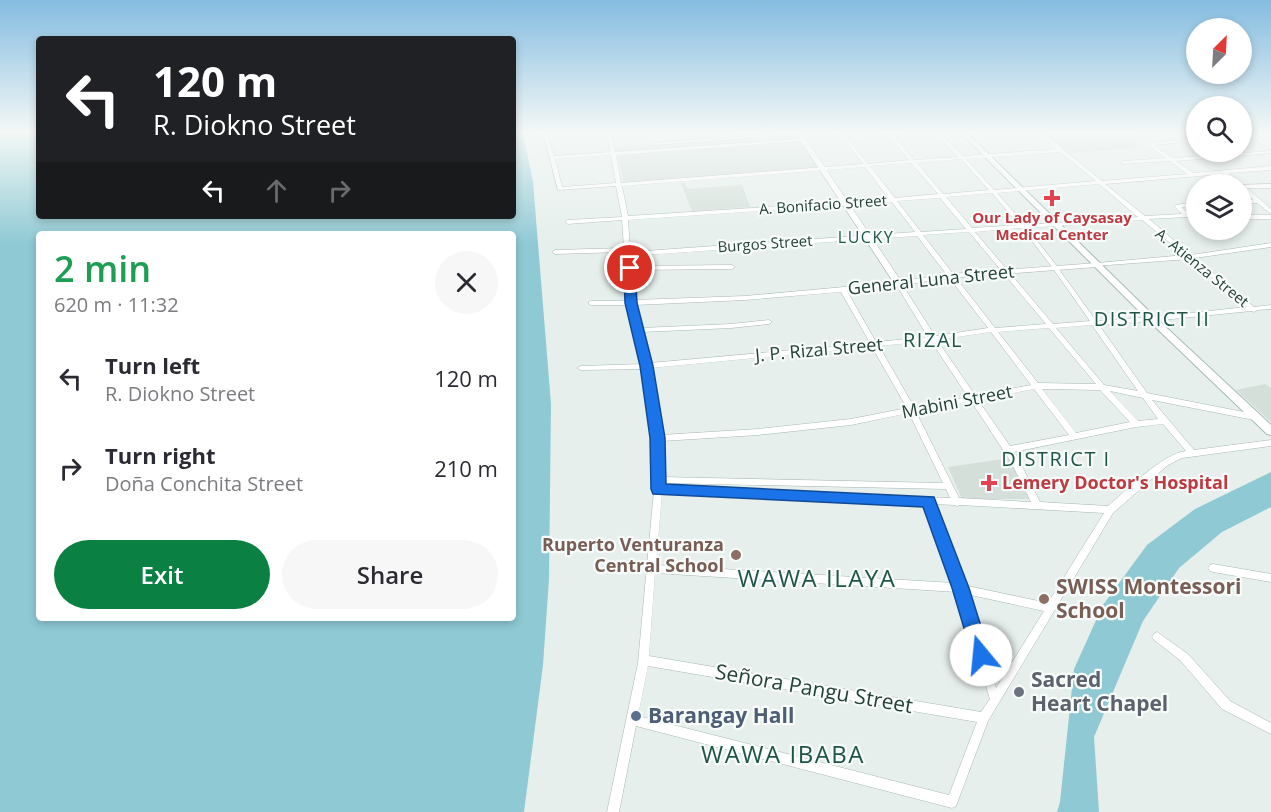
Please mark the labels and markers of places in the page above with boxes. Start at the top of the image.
marker: Our Lady of Caysasay Medical Center [1043,189,1061,207]
place label: Our Lady of Caysasay Medical Center [972,207,1132,244]
pin [604,242,655,293]
place label: Lemery Doctor's Hospital [1002,470,1228,494]
marker: Lemery Doctor's Hospital [980,474,998,492]
place label: Ruperto Venturanza Central School [542,532,724,577]
marker: Ruperto Venturanza Central School [729,548,743,562]
place label: SWISS Montessori School [1056,572,1241,624]
marker: SWISS Montessori School [1037,592,1051,606]
place label: Sacred Heart Chapel [1031,665,1168,717]
marker: Sacred Heart Chapel [1012,685,1026,699]
place label: Barangay Hall [648,701,794,729]
marker: Barangay Hall [629,709,643,723]

